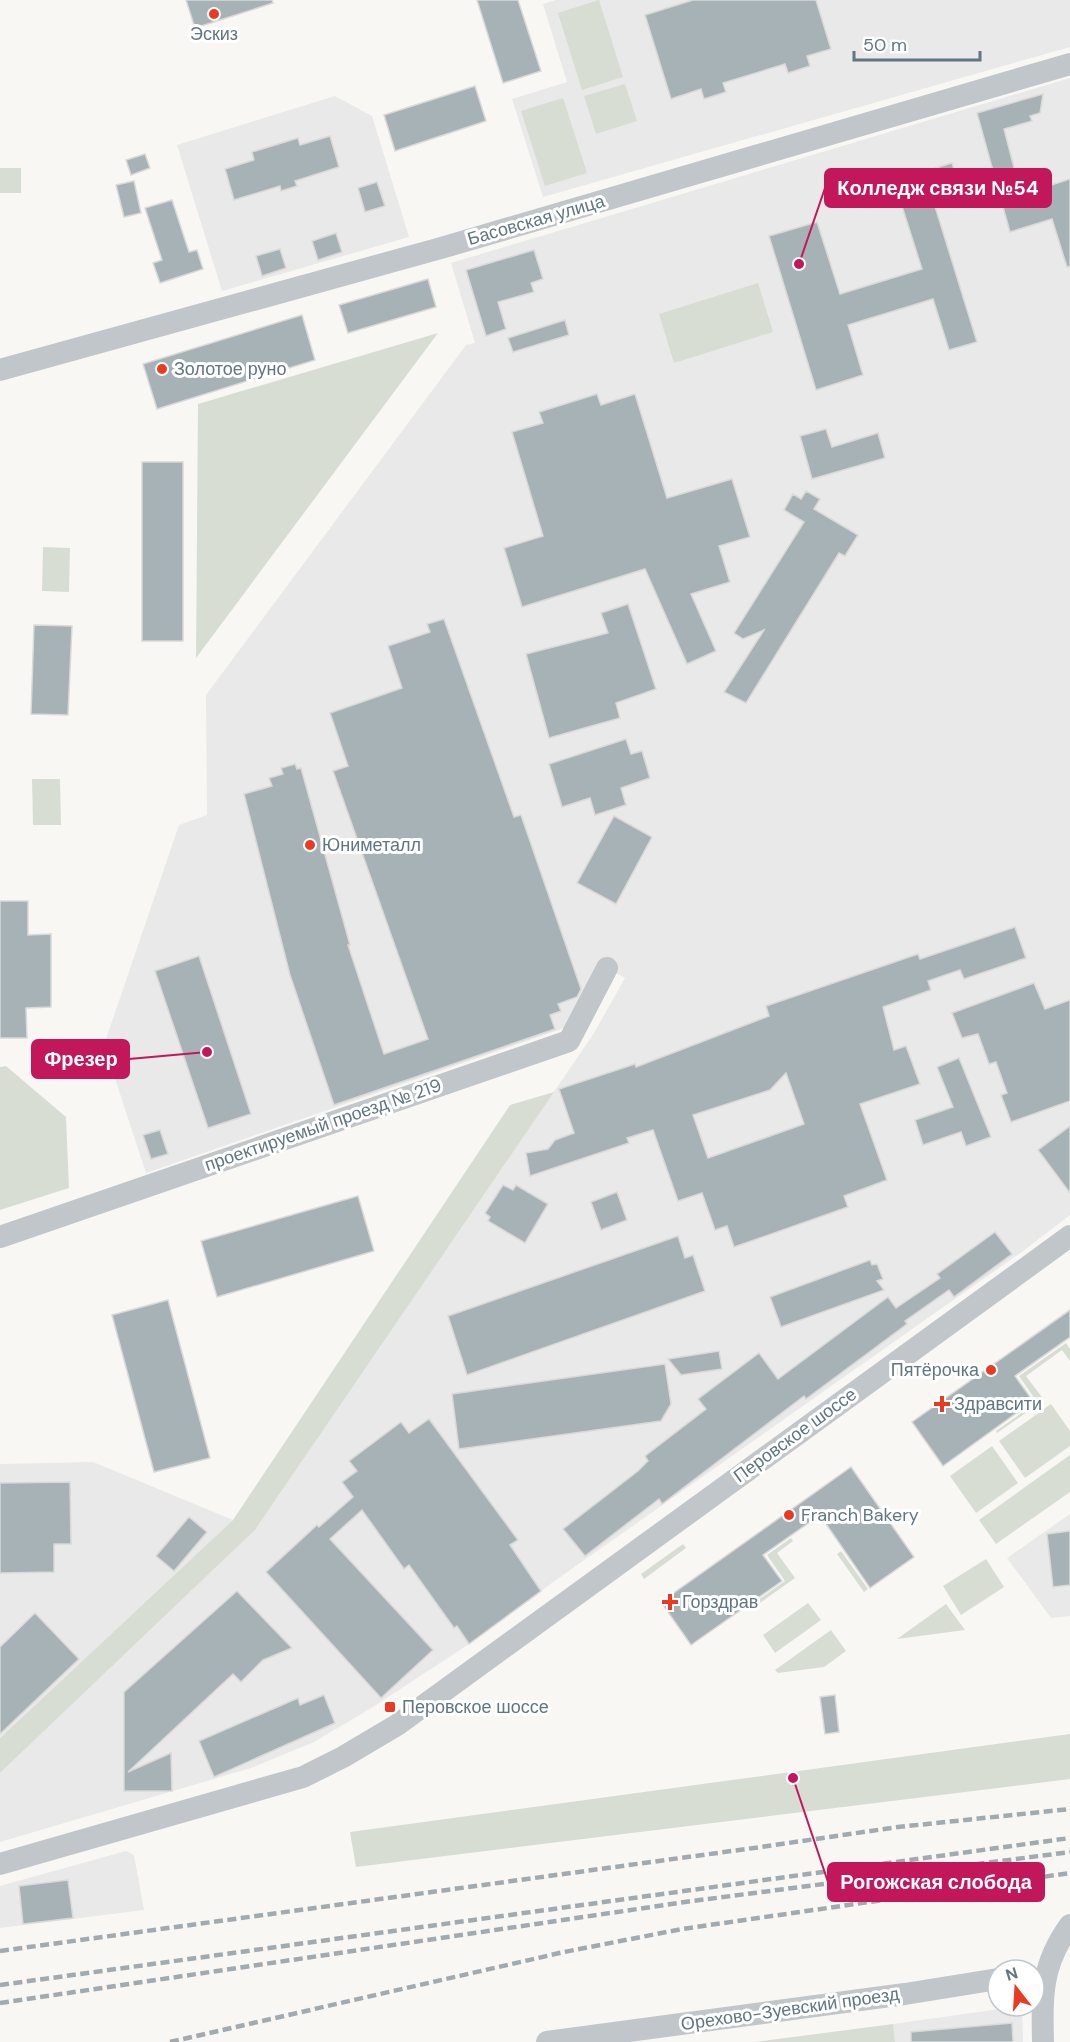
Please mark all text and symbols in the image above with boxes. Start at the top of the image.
marker: Эскиз [207,7,221,21]
place label: Эскиз [190,22,238,46]
scale bar [854,24,980,62]
text: 50 m [863,33,907,57]
callout: Колледж связи №54 [825,169,1051,207]
text: Колледж связи №54 [837,175,1039,201]
street label: Басовская улица [465,189,608,251]
place label: Золотое руно [174,357,286,381]
marker: Золотое руно [155,362,169,376]
place label: Юниметалл [322,833,421,857]
marker: Юниметалл [303,838,317,852]
callout: Фрезер [32,1040,129,1078]
text: Фрезер [44,1046,118,1072]
street label: проектируемый проезд № 219 [201,1073,445,1177]
place label: Пятёрочка [891,1358,980,1382]
marker: Пятёрочка [984,1363,998,1377]
street label: Перовское шоссе [729,1382,861,1488]
place label: Здравсити [954,1392,1042,1416]
marker: Здравсити [935,1397,949,1411]
place label: Franch Bakery [801,1503,919,1527]
marker: Franch Bakery [782,1508,796,1522]
place label: Горздрав [682,1590,758,1614]
marker: Горздрав [663,1595,677,1609]
place label: Перовское шоссе [402,1695,549,1719]
marker: Перовское шоссе [383,1700,397,1714]
callout: Рогожская слобода [828,1863,1044,1901]
text: Рогожская слобода [840,1869,1033,1895]
north arrow [986,1958,1046,2018]
text: N [1003,1962,1020,1986]
street label: Орехово-Зуевский проезд [679,1982,901,2036]

